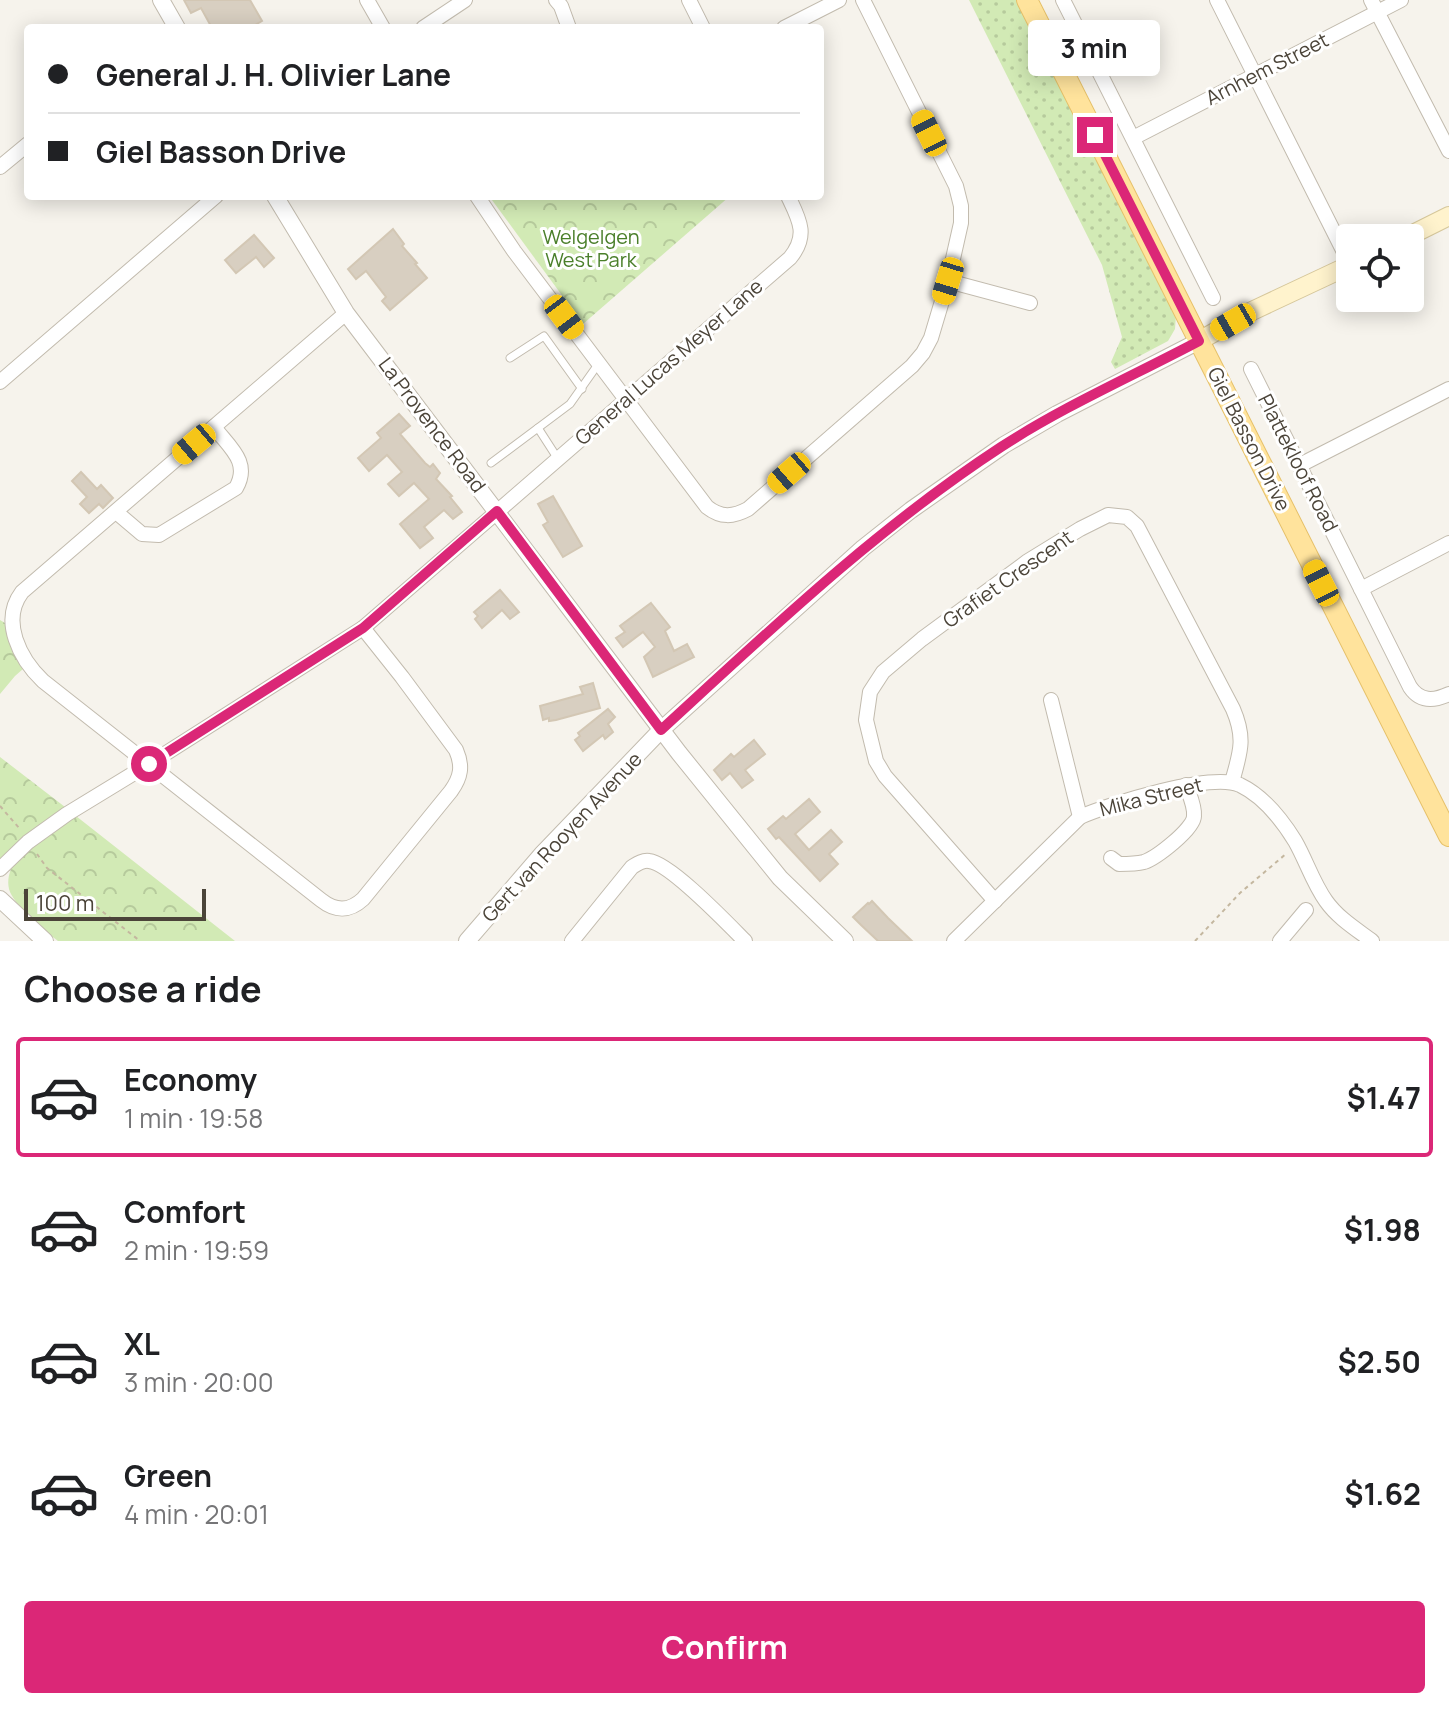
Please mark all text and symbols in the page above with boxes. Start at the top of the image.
callout: 3 min [1029,19,1161,75]
street label: Arnhem Street [1201,26,1333,111]
text: 3 min [1060,30,1128,66]
text: General J. H. Olivier Lane [96,54,451,95]
car [908,106,950,160]
route end [1077,117,1113,153]
text: Giel Basson Drive [96,131,346,172]
park label: Welgelgen West Park [542,223,640,273]
map controls [1336,224,1424,312]
button: locate [1336,224,1424,312]
car [930,255,966,307]
street label: General Lucas Meyer Lane [569,273,768,451]
car [540,291,588,343]
car [1206,300,1260,344]
street label: La Provence Road [373,352,492,498]
street label: Giel Basson Drive [1202,362,1297,515]
street label: Plattekloof Road [1252,389,1345,536]
car [168,419,220,469]
car [763,448,815,498]
street label: Grafiet Crescent [937,524,1078,634]
car [1299,556,1343,610]
route start [131,746,167,782]
street label: Gert van Rooyen Avenue [476,746,648,928]
street label: Mika Street [1097,771,1205,822]
scale bar [24,885,206,921]
text: 100 m [36,888,94,918]
text: Choose a ride [24,964,262,1013]
text: Economy [124,1059,257,1100]
icon: car [28,1061,100,1133]
text: $1.47 [1347,1077,1421,1118]
text: 1 min · 19:58 [124,1100,263,1136]
text: Comfort [124,1191,246,1232]
icon: car [28,1193,100,1265]
text: $1.98 [1344,1209,1421,1250]
text: 2 min · 19:59 [124,1232,269,1268]
text: XL [124,1323,160,1364]
icon: car [28,1325,100,1397]
text: $2.50 [1338,1341,1421,1382]
text: 3 min · 20:00 [124,1364,274,1400]
text: Green [124,1455,212,1496]
icon: car [28,1457,100,1529]
text: $1.62 [1345,1473,1421,1514]
text: 4 min · 20:01 [124,1496,269,1532]
button: Confirm [24,1601,1425,1693]

